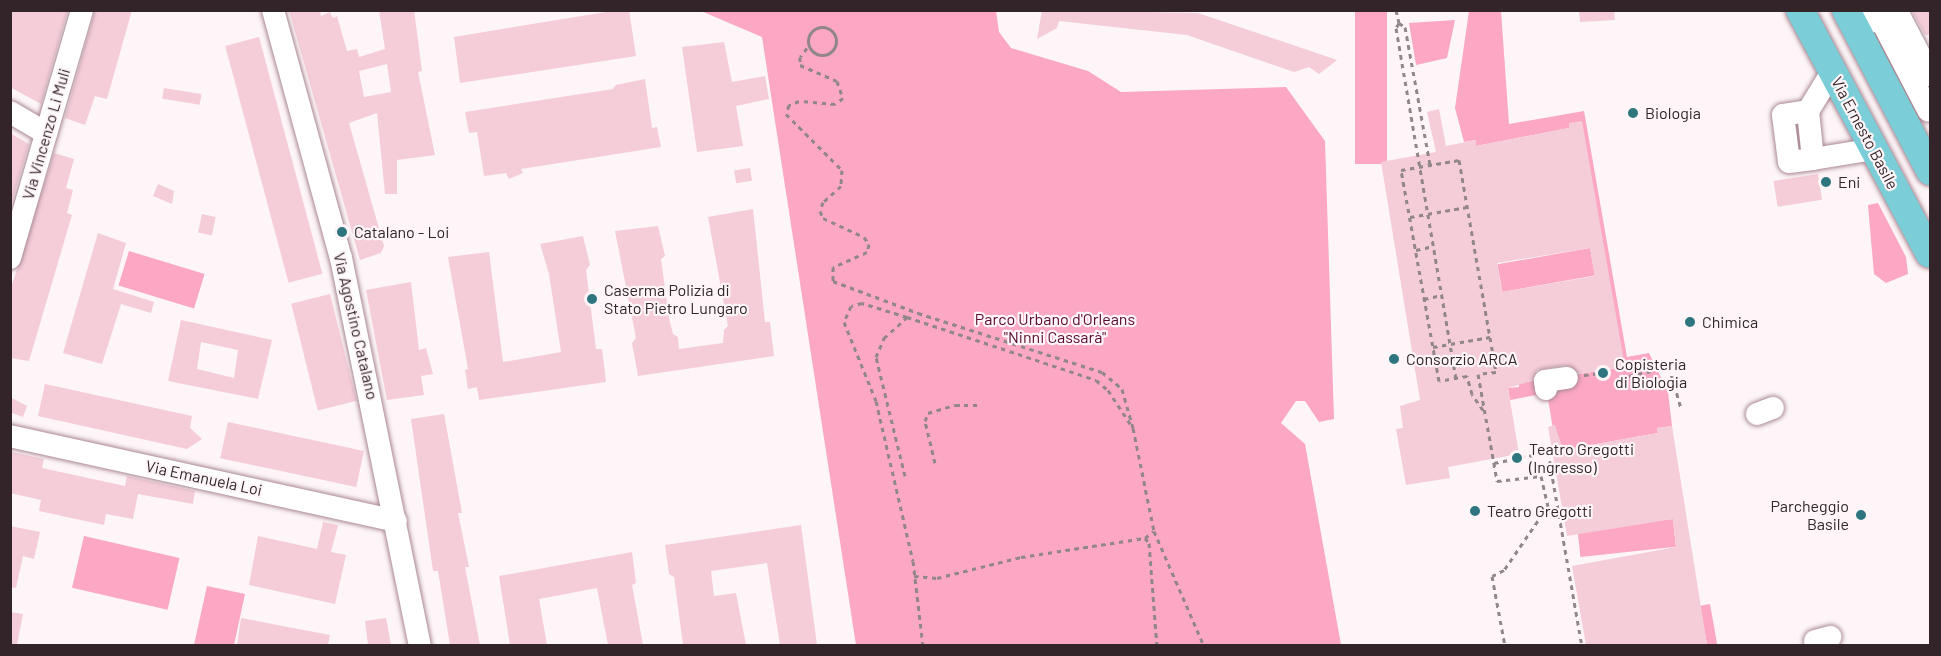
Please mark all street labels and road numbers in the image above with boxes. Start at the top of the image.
street label: Via Vincenzo Li Muli [18,66,74,202]
street label: Via Ernesto Basile [1827,74,1903,192]
street label: Via Agostino Catalano [330,251,382,401]
street label: Via Emanuela Loi [144,456,264,500]

